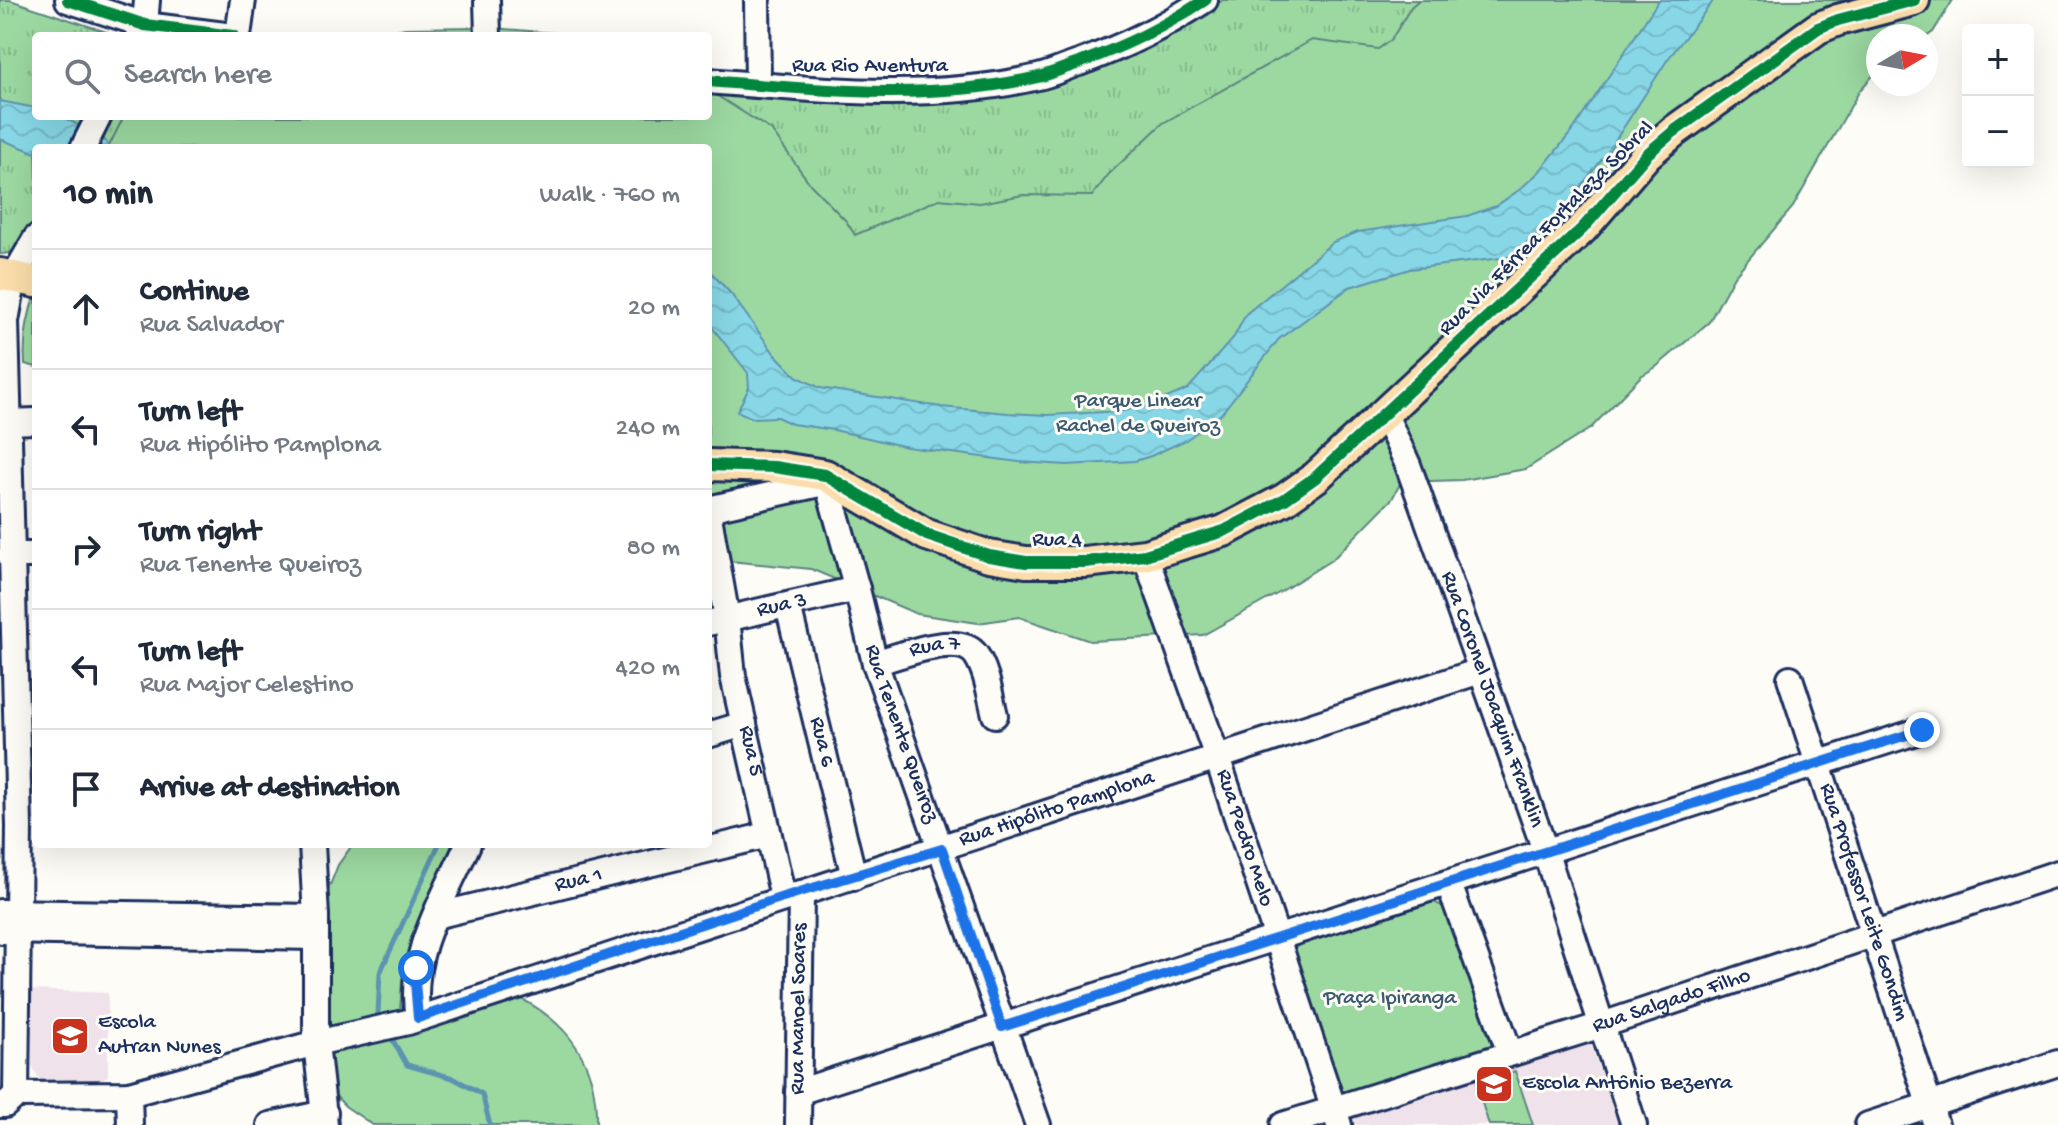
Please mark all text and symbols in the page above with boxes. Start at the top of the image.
north arrow [1866,24,1938,96]
map controls [1962,24,2034,168]
button: + [1962,24,2034,96]
search box [32,32,712,120]
icon: search [60,54,104,98]
street label: Rua Rio Aventura [792,54,949,80]
text: Search here [124,59,272,94]
button: − [1962,96,2034,168]
street label: Rua Via Férrea Fortaleza Sobral [1434,116,1660,342]
text: 10 min [64,176,153,216]
text: Walk · 760 m [540,181,680,212]
text: Continue [140,276,249,311]
icon: ahead [64,287,108,331]
text: 20 m [628,294,680,325]
text: Rua Salvador [140,311,282,342]
park label: Parque Linear Rachel de Queiroz [1056,389,1221,440]
text: Turn left [140,396,241,431]
icon: left [64,407,108,451]
text: 240 m [616,414,680,445]
text: Rua Hipólito Pamplona [140,431,381,462]
text: Turn right [140,516,260,551]
icon: right [64,527,108,571]
street label: Rua 4 [1032,528,1082,554]
text: 80 m [626,534,680,565]
text: Rua Tenente Queiroz [140,551,361,582]
street label: Rua Coronel Joaquim Franklin [1434,568,1549,832]
street label: Rua 3 [754,588,810,624]
street label: Rua 7 [907,632,961,664]
text: Turn left [140,636,241,671]
street label: Rua Tenente Queiroz [858,642,944,828]
icon: left [64,647,108,691]
text: 420 m [616,654,680,685]
text: Rua Major Celestino [140,671,354,702]
route end [1904,712,1940,748]
street label: Rua 6 [803,714,840,770]
street label: Rua 5 [732,723,768,779]
street label: Rua Hipólito Pamplona [956,765,1159,854]
street label: Rua Pedro Melo [1209,766,1279,910]
icon: arrive [64,767,108,811]
text: Arrive at destination [140,772,400,807]
street label: Rua Professor Leite Gondim [1812,780,1914,1025]
street label: Rua 1 [552,863,605,899]
street label: Rua Manoel Soares [785,922,814,1095]
route start [398,950,434,986]
street label: Rua Salgado Filho [1590,963,1754,1040]
park label: Praça Ipiranga [1322,986,1457,1012]
place label: Escola Autran Nunes [98,1010,221,1061]
school or university icon: Escola Autran Nunes [49,1015,91,1057]
school or university icon: Escola Antônio Bezerra [1473,1063,1515,1105]
place label: Escola Antônio Bezerra [1522,1071,1733,1097]

